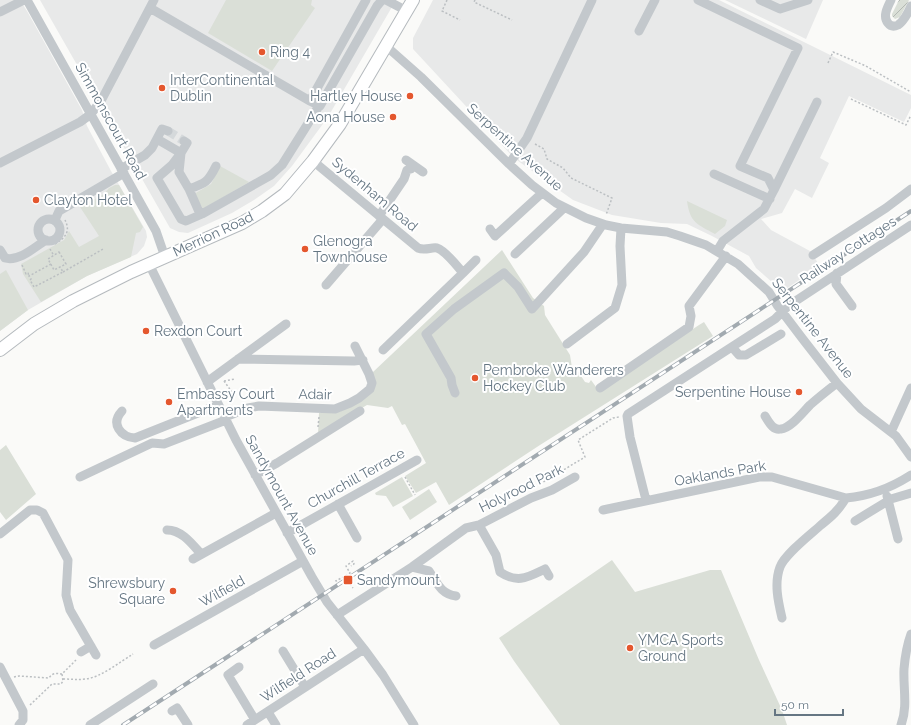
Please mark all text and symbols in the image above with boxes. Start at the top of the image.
place label: Ring 4 [270,44,311,60]
marker: Ring 4 [257,47,267,57]
street label: Simmonscourt Road [72,60,150,182]
place label: InterContinental Dublin [170,72,274,104]
marker: InterContinental Dublin [157,83,167,93]
place label: Hartley House [310,88,402,104]
marker: Hartley House [405,91,415,101]
street label: Serpentine Avenue [464,100,566,194]
place label: Aona House [306,109,385,125]
marker: Aona House [388,112,398,122]
street label: Sydenham Road [329,154,421,234]
place label: Clayton Hotel [44,192,132,208]
marker: Clayton Hotel [31,195,41,205]
street label: Merrion Road [170,208,256,260]
street label: Railway Cottages [797,213,899,287]
place label: Glenogra Townhouse [313,233,387,265]
marker: Glenogra Townhouse [300,244,310,254]
street label: Serpentine Avenue [769,275,857,381]
place label: Rexdon Court [154,323,243,339]
marker: Rexdon Court [141,326,151,336]
place label: Pembroke Wanderers Hockey Club [483,362,624,394]
marker: Pembroke Wanderers Hockey Club [470,373,480,383]
place label: Serpentine House [675,384,791,400]
place label: Embassy Court Apartments [177,386,275,418]
street label: Adair [298,386,332,402]
marker: Serpentine House [794,387,804,397]
marker: Embassy Court Apartments [164,397,174,407]
street label: Sandymount Avenue [242,432,322,558]
street label: Churchill Terrace [305,445,407,511]
street label: Oaklands Park [673,457,768,489]
street label: Holyrood Park [476,460,566,515]
street label: Wilfield [197,572,247,610]
place label: Sandymount [357,572,440,588]
marker: Sandymount [342,574,354,586]
place label: Shrewsbury Square [88,575,165,607]
marker: Shrewsbury Square [168,586,178,596]
place label: YMCA Sports Ground [638,632,724,664]
marker: YMCA Sports Ground [625,643,635,653]
street label: Wilfield Road [257,645,339,705]
scale bar [775,691,843,717]
text: 50 m [781,698,809,712]

